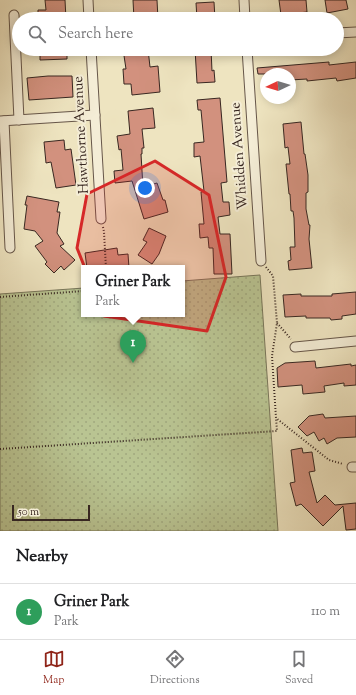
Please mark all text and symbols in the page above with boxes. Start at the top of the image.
search box [12,12,344,56]
icon: search [26,23,48,45]
text: Search here [58,24,133,45]
north arrow [260,68,296,104]
street label: Hawthorne Avenue [69,76,95,194]
street label: Whidden Avenue [226,102,254,210]
your location [135,178,155,198]
popup [81,265,185,317]
text: Griner Park [95,272,171,293]
text: Park [95,293,120,311]
pin: 1 [120,330,146,363]
scale bar [12,503,90,522]
text: 50 m [18,504,39,520]
text: Nearby [16,545,68,569]
text: Griner Park [54,592,129,613]
text: 1 [27,603,31,621]
text: 110 m [311,603,340,621]
text: Park [54,613,79,631]
tab: Map [43,648,65,688]
tab: Directions [150,648,200,688]
tab: Saved [285,648,313,688]

